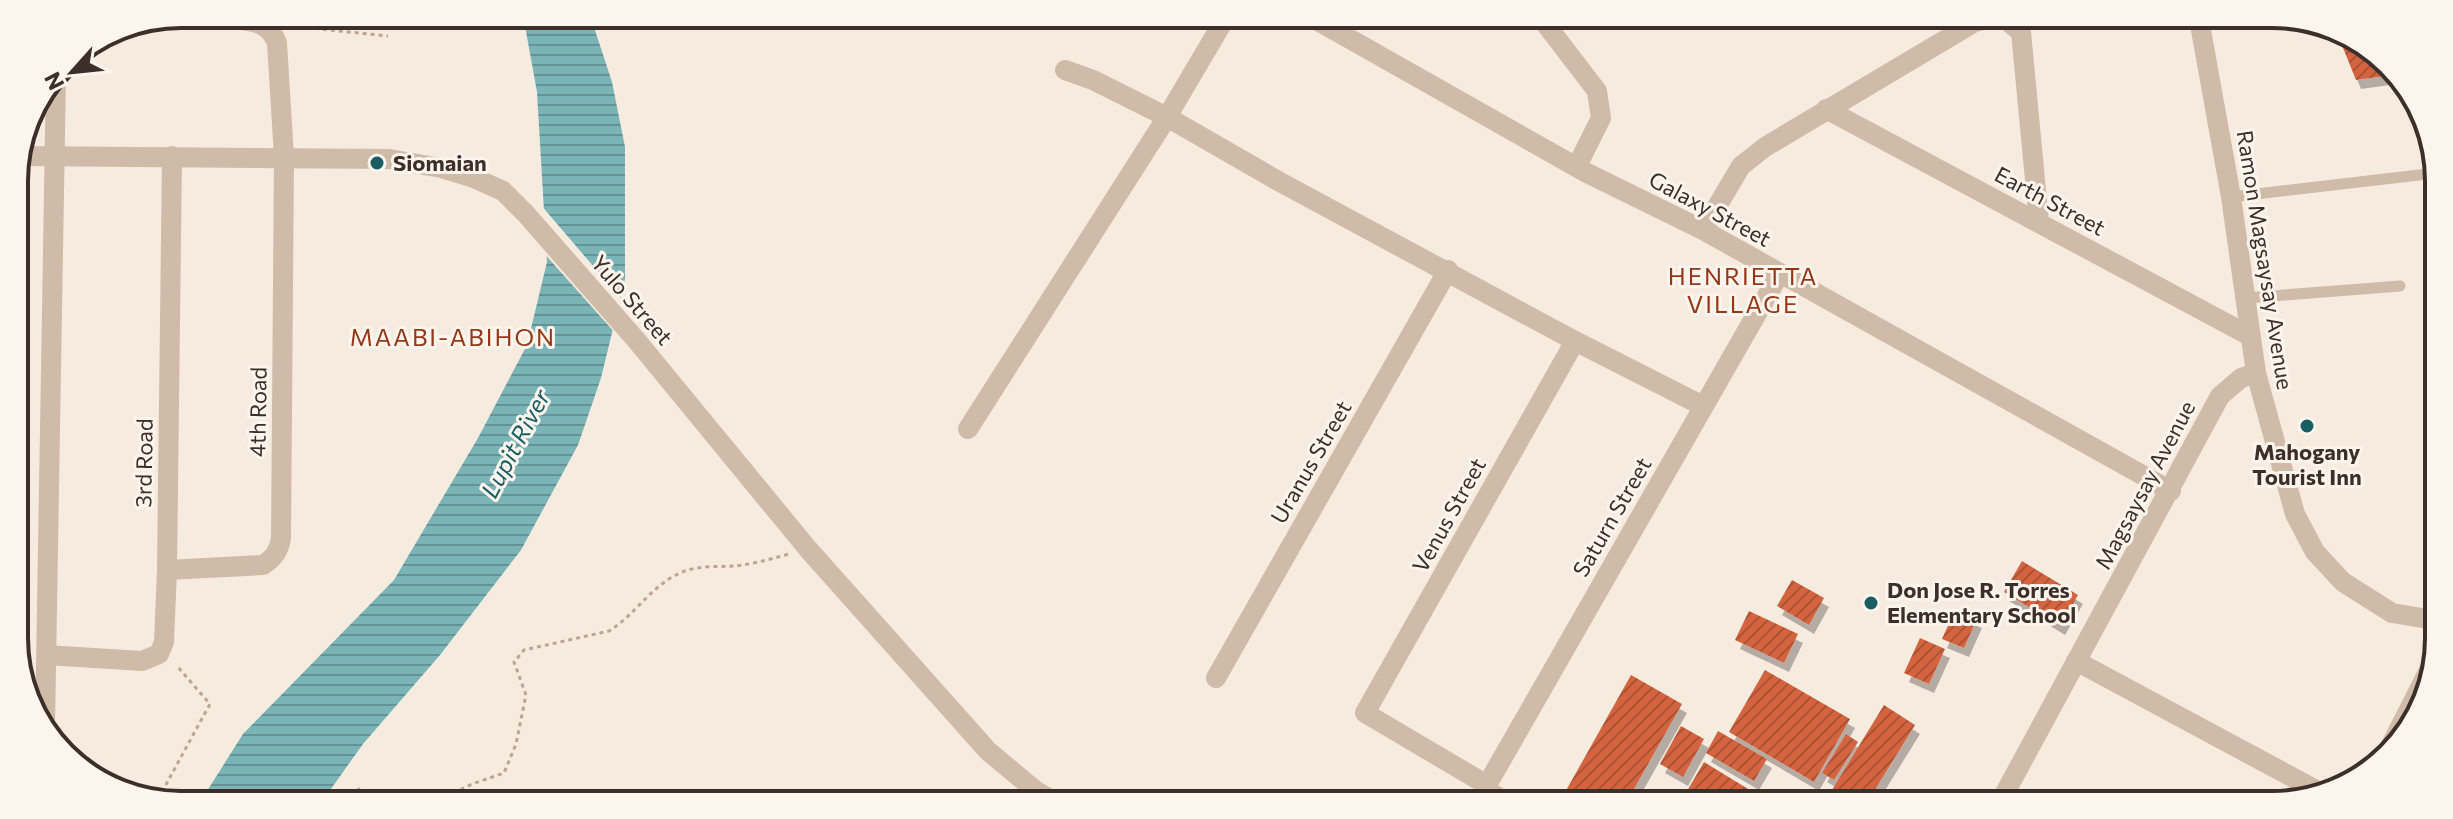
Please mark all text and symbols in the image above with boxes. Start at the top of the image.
north arrow [32,32,112,112]
text: N [38,68,70,95]
street label: Ramon Magsaysay Avenue [2232,128,2299,392]
place label: Siomaian [393,149,487,176]
marker: Siomaian [368,154,386,172]
street label: Earth Street [1990,160,2110,241]
street label: Galaxy Street [1645,165,1776,252]
street label: Yulo Street [586,249,679,350]
district label: HENRIETTA VILLAGE [1668,261,1818,318]
district label: MAABI-ABIHON [350,322,556,351]
street label: 4th Road [243,367,272,457]
water label: Lupit River [474,383,556,502]
street label: Uranus Street [1265,395,1357,528]
street label: Magsaysay Avenue [2089,396,2200,574]
marker: Mahogany Tourist Inn [2298,417,2316,435]
street label: 3rd Road [129,418,158,508]
place label: Mahogany Tourist Inn [2252,438,2362,490]
street label: Saturn Street [1566,452,1657,581]
street label: Venus Street [1406,453,1491,577]
place label: Don Jose R. Torres Elementary School [1887,576,2076,628]
marker: Don Jose R. Torres Elementary School [1862,594,1880,612]

